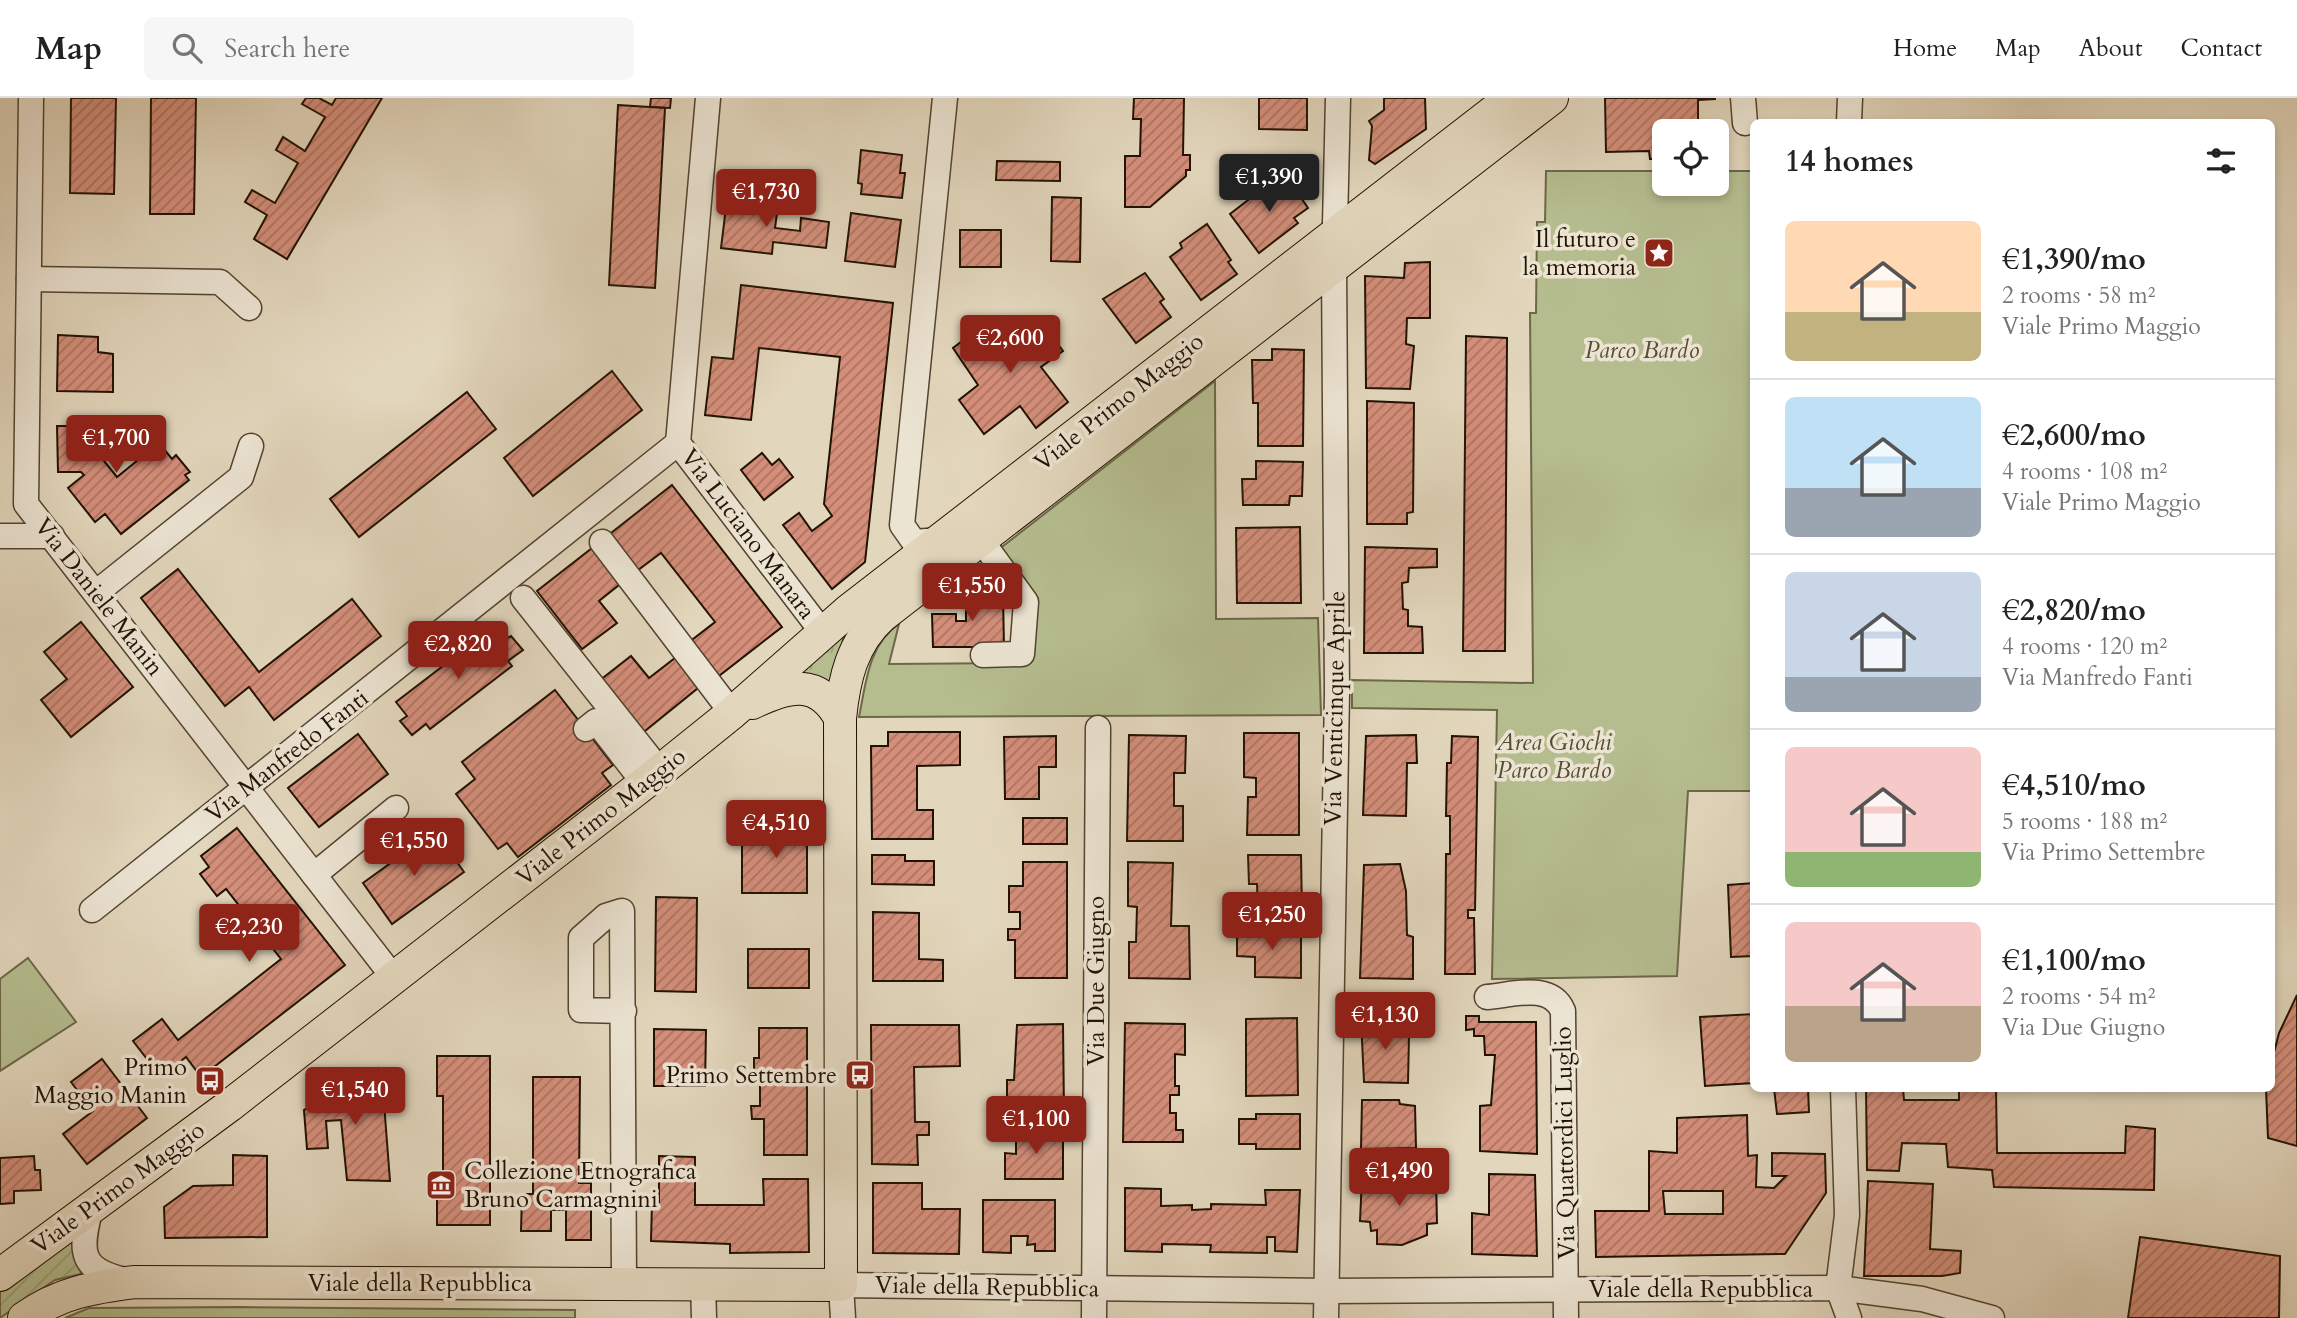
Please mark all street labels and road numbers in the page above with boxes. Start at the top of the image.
street label: Viale Primo Maggio [1027,325,1211,479]
street label: Via Luciano Manara [673,442,824,627]
street label: Via Daniele Manin [27,511,172,683]
street label: Via Venticinque Aprile [1316,590,1354,826]
street label: Via Manfredo Fanti [198,682,376,830]
street label: Viale Primo Maggio [509,740,693,894]
street label: Via Due Giugno [1080,896,1113,1066]
street label: Via Quattordici Luglio [1546,1026,1584,1260]
street label: Viale Primo Maggio [24,1114,212,1262]
street label: Viale della Repubblica [308,1267,533,1300]
street label: Viale della Repubblica [875,1269,1100,1305]
street label: Viale della Repubblica [1589,1273,1814,1306]

